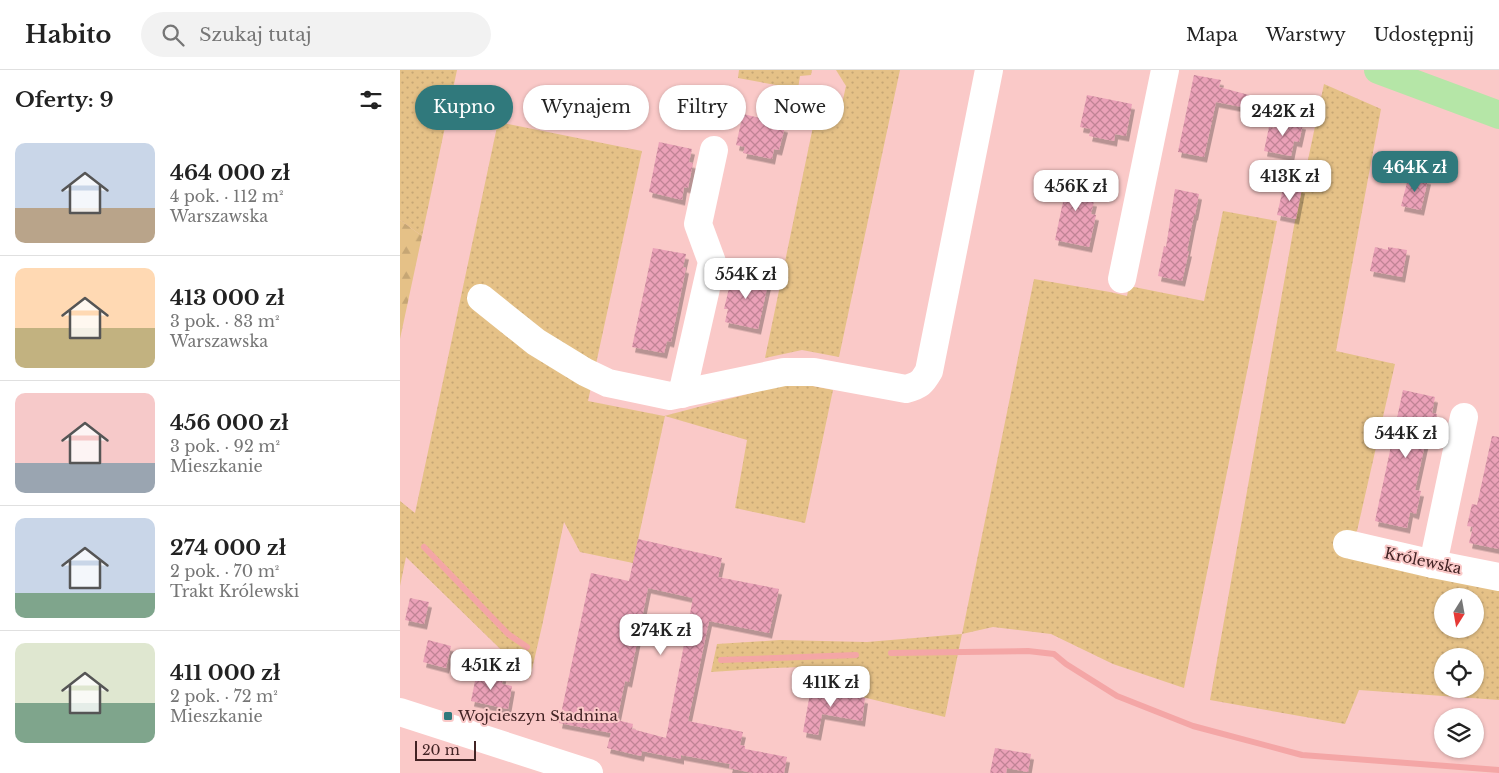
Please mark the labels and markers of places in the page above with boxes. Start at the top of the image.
pin: 242K zł [1237,94,1329,137]
pin: 464K zł [1369,150,1461,193]
pin: 413K zł [1244,160,1336,202]
pin: 456K zł [1030,170,1122,212]
pin: 554K zł [700,258,792,300]
pin: 544K zł [1360,416,1452,459]
pin: 274K zł [615,614,707,656]
pin: 451K zł [445,648,537,691]
pin: 411K zł [785,666,877,708]
place label: Wojcieszyn Stadnina [457,706,618,725]
marker: Wojcieszyn Stadnina [442,710,454,722]

